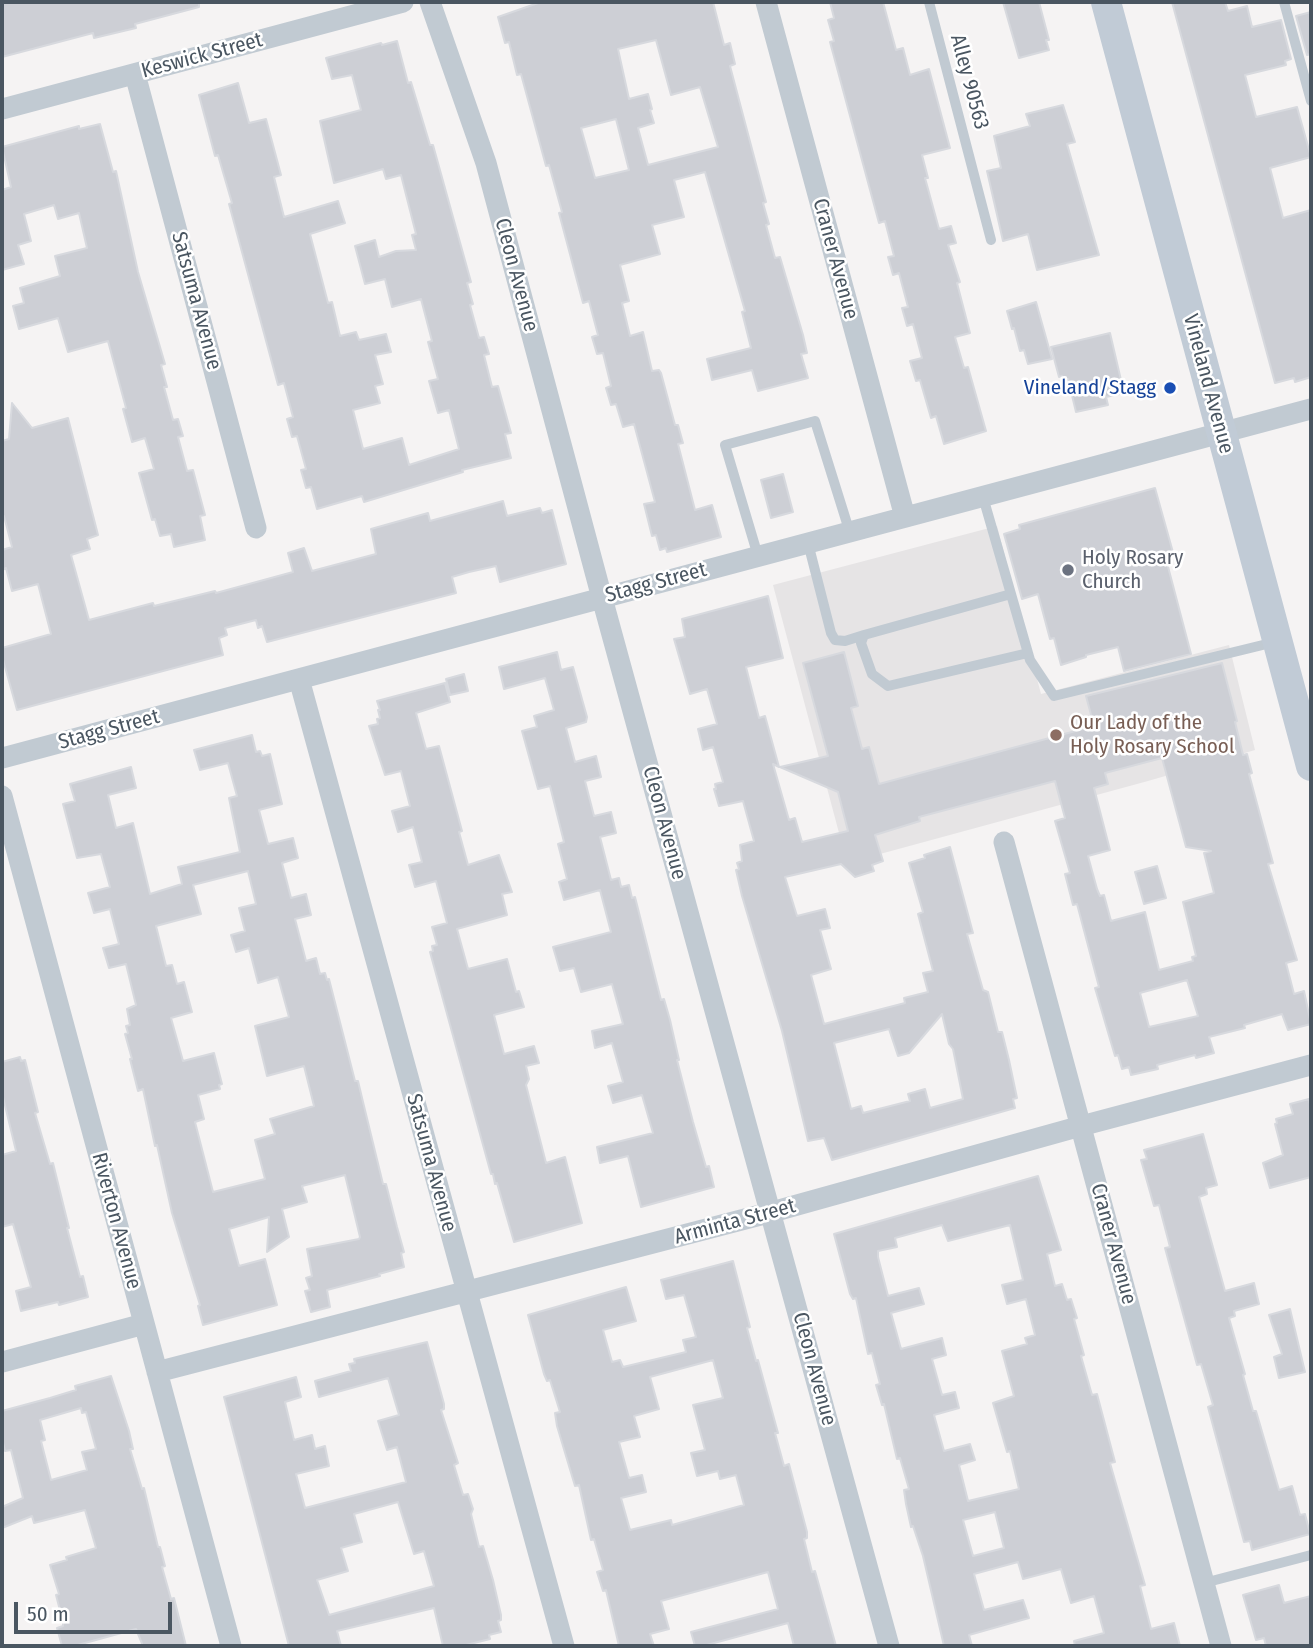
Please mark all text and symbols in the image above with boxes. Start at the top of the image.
street label: Keswick Street [139,28,265,84]
street label: Alley 90563 [944,32,994,132]
street label: Craner Avenue [807,196,863,322]
street label: Cleon Avenue [489,216,543,334]
street label: Satsuma Avenue [165,229,227,373]
street label: Vineland Avenue [1177,311,1239,457]
place label: Vineland/Stagg [1024,375,1156,401]
marker: Vineland/Stagg [1162,380,1178,396]
place label: Holy Rosary Church [1082,545,1183,595]
street label: Stagg Street [603,557,709,609]
marker: Holy Rosary Church [1060,562,1076,578]
street label: Stagg Street [56,704,162,756]
place label: Our Lady of the Holy Rosary School [1070,710,1234,760]
marker: Our Lady of the Holy Rosary School [1048,727,1064,743]
street label: Cleon Avenue [637,764,691,882]
street label: Satsuma Avenue [400,1091,462,1235]
street label: Riverton Avenue [86,1150,146,1292]
street label: Craner Avenue [1085,1181,1141,1307]
street label: Arminta Street [672,1194,798,1250]
street label: Cleon Avenue [787,1310,841,1428]
scale bar [18,1588,175,1632]
text: 50 m [27,1601,69,1627]

